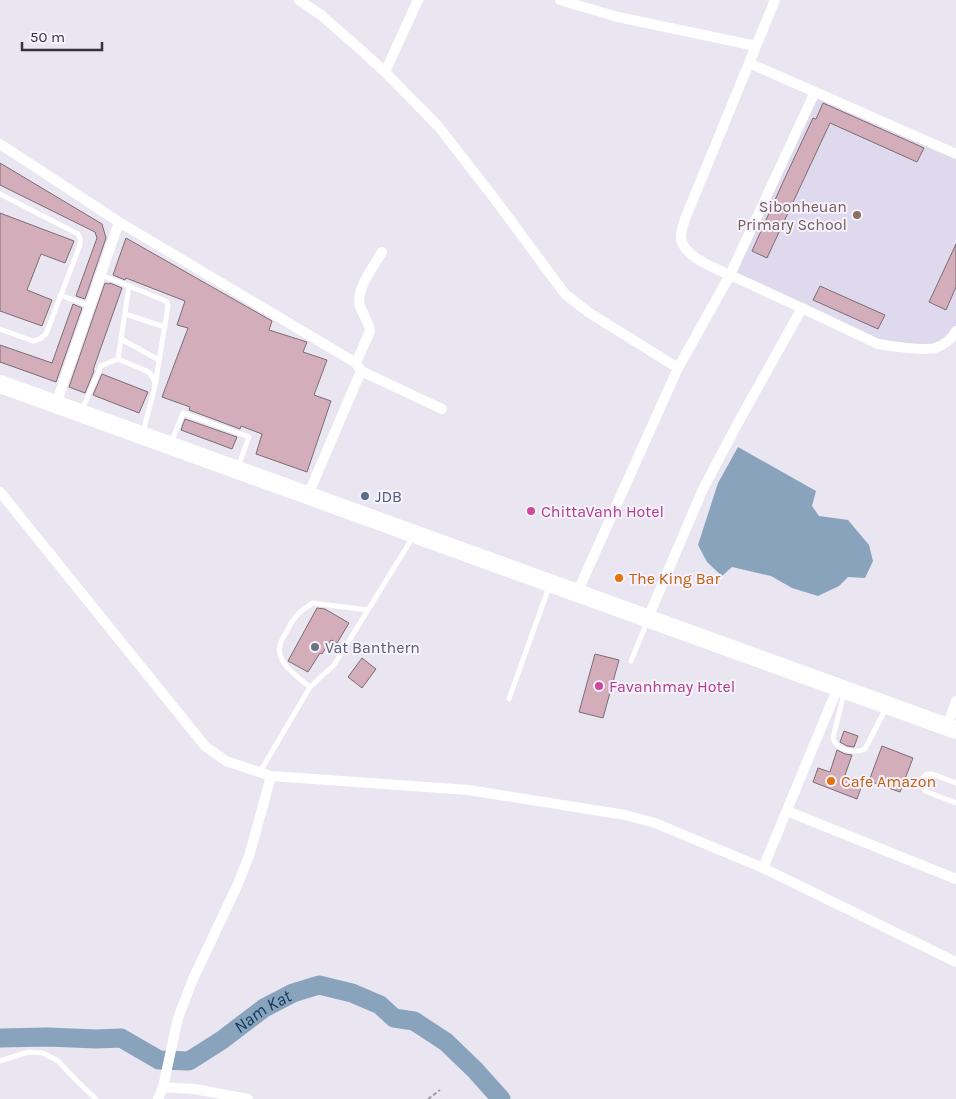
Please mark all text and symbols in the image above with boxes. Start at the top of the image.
scale bar [22,20,102,52]
text: 50 m [30,28,65,46]
place label: Sibonheuan Primary School [737,197,847,234]
marker: Sibonheuan Primary School [851,209,863,221]
place label: JDB [375,487,402,506]
marker: JDB [359,490,371,502]
place label: ChittaVanh Hotel [541,502,664,521]
marker: ChittaVanh Hotel [525,505,537,517]
place label: The King Bar [629,569,720,588]
marker: The King Bar [613,572,625,584]
place label: Vat Banthern [325,638,420,657]
marker: Vat Banthern [309,641,321,653]
place label: Favanhmay Hotel [609,677,735,696]
marker: Favanhmay Hotel [593,680,605,692]
place label: Cafe Amazon [841,772,936,791]
marker: Cafe Amazon [825,775,837,787]
water label: Nam Kat [229,984,296,1038]

